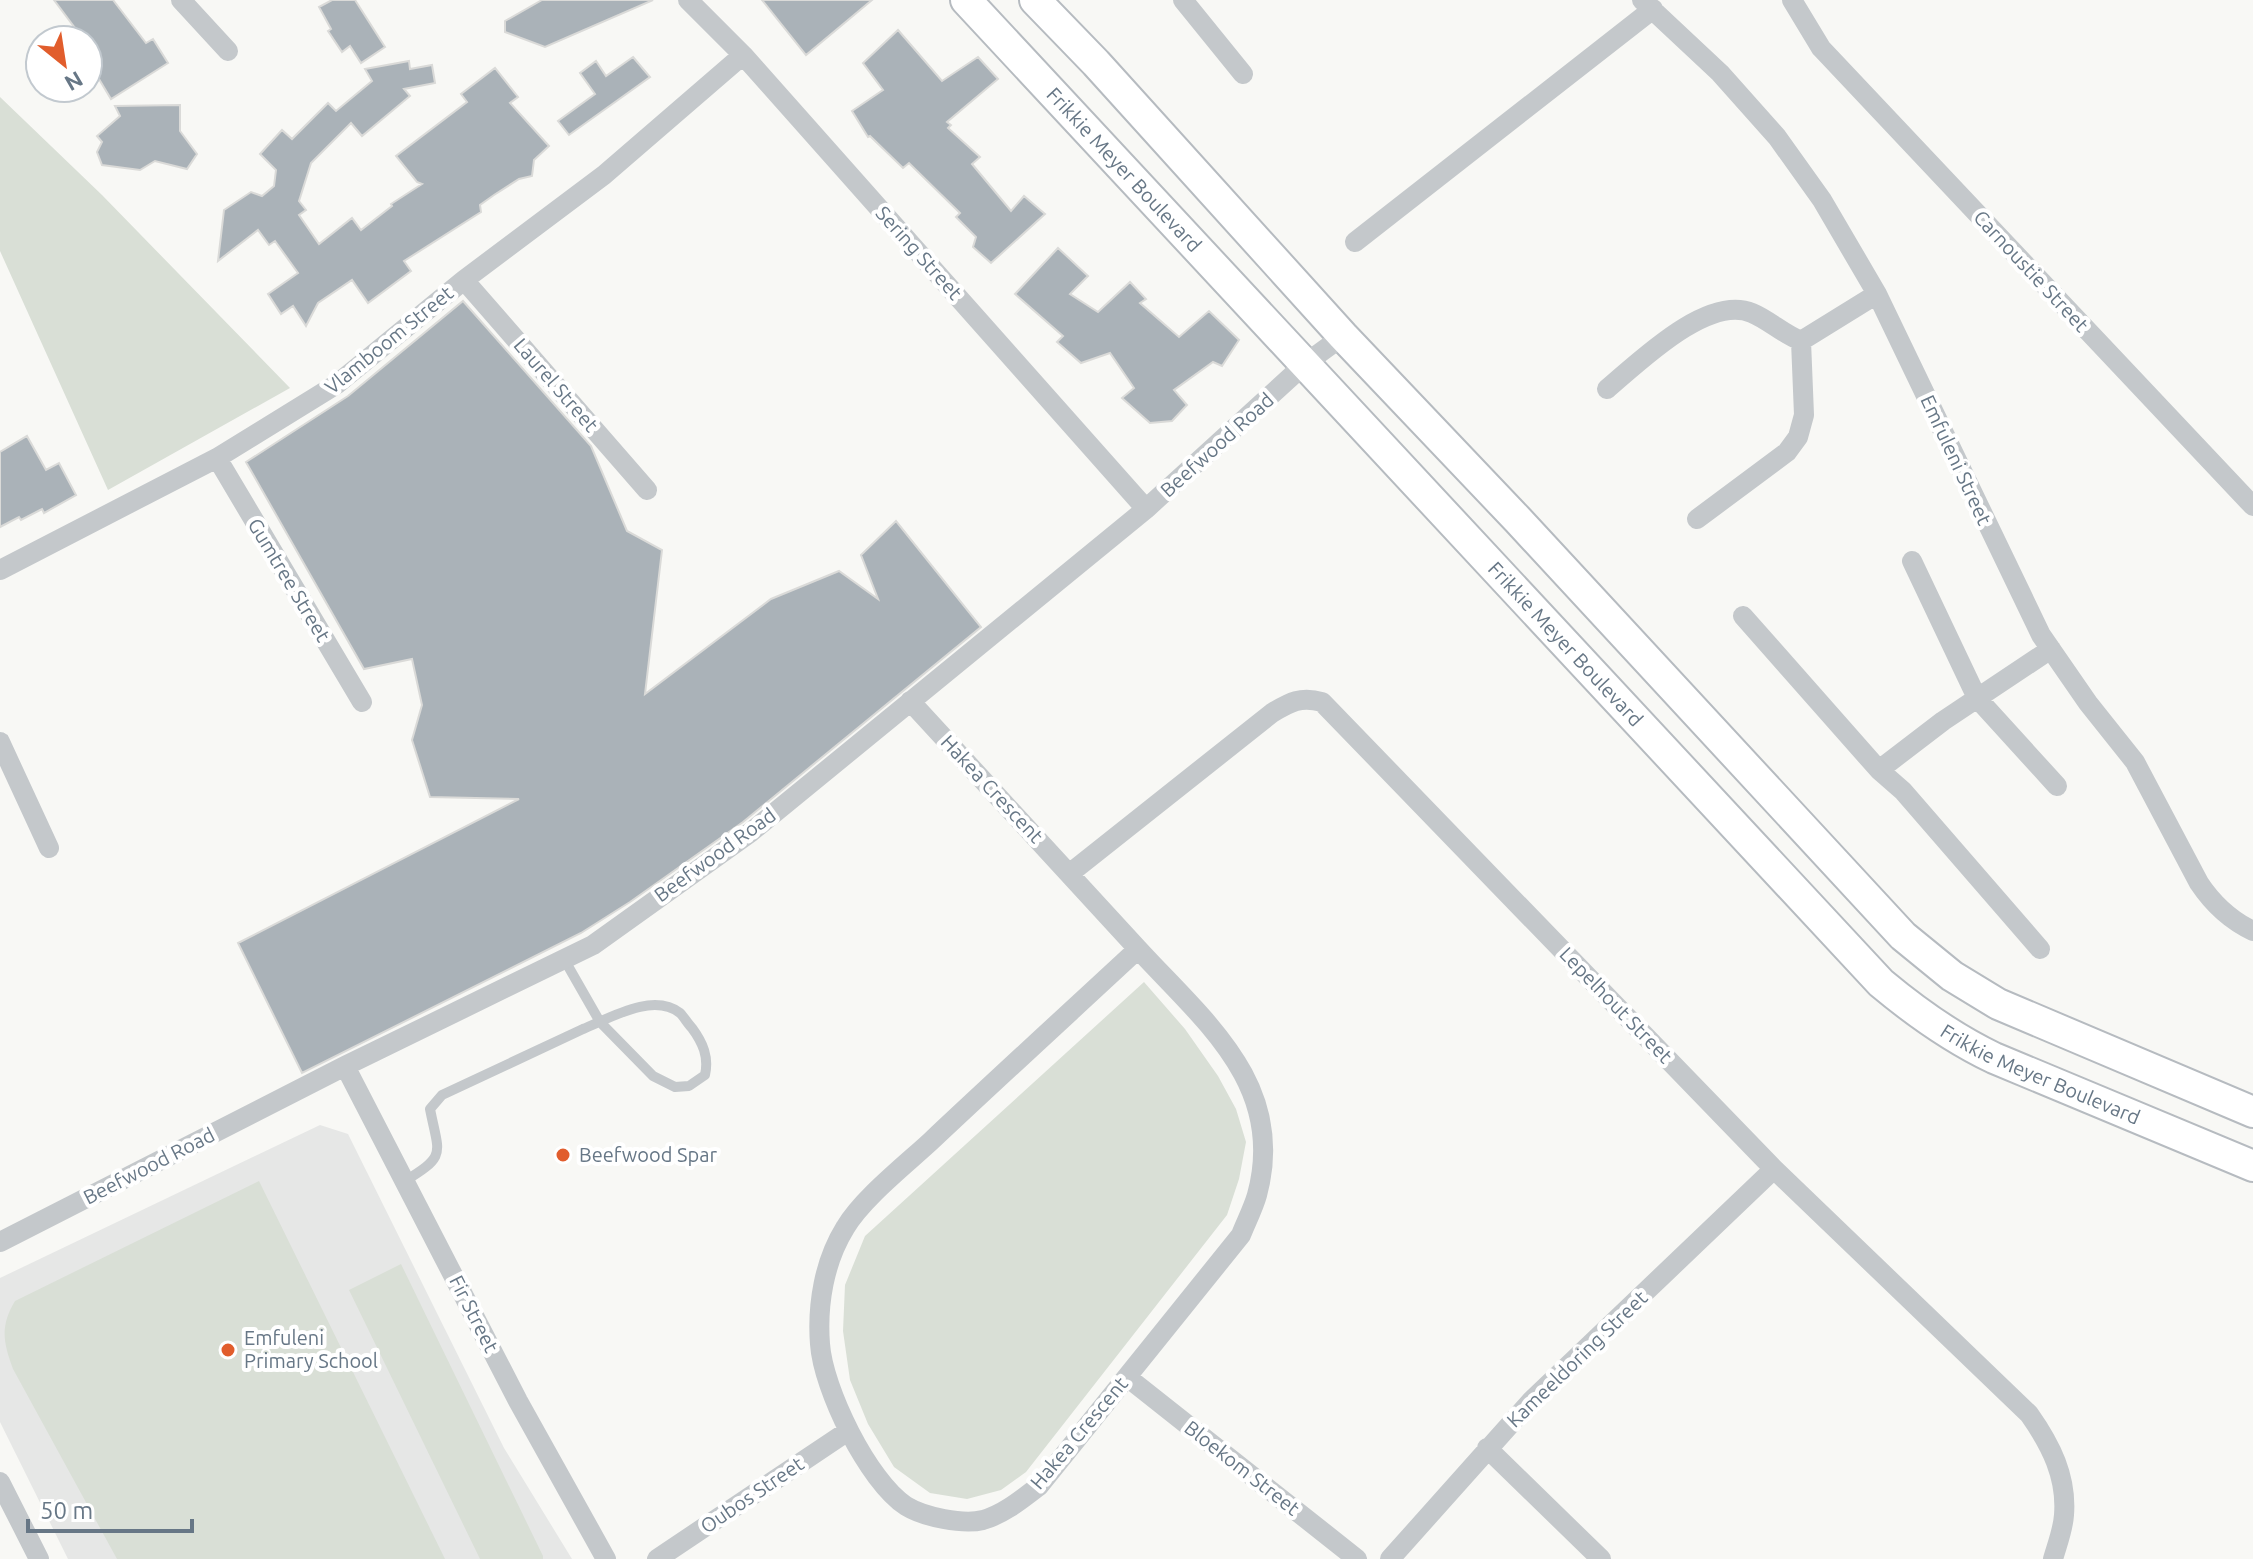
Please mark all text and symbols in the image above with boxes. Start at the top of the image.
north arrow [24,24,104,104]
text: N [61,67,88,97]
street label: Frikkie Meyer Boulevard [1042,83,1206,256]
street label: Sering Street [872,201,967,304]
street label: Carnoustie Street [1969,205,2094,336]
street label: Vlamboom Street [320,281,458,398]
street label: Laurel Street [510,333,603,436]
street label: Beefwood Road [1155,388,1278,501]
street label: Emfuleni Street [1916,391,1997,528]
street label: Gumtree Street [244,514,335,646]
street label: Frikkie Meyer Boulevard [1484,557,1648,731]
street label: Hakea Crescent [937,730,1048,847]
street label: Beefwood Road [650,803,780,906]
street label: Lepelhout Street [1555,942,1678,1067]
street label: Frikkie Meyer Boulevard [1937,1019,2144,1129]
street label: Beefwood Road [79,1123,218,1209]
place label: Beefwood Spar [579,1143,717,1166]
marker: Beefwood Spar [554,1146,572,1164]
street label: Fir Street [445,1271,504,1356]
street label: Kameeldoring Street [1502,1286,1652,1432]
place label: Emfuleni Primary School [244,1326,378,1372]
marker: Emfuleni Primary School [219,1341,237,1359]
street label: Hakea Crescent [1025,1372,1132,1493]
street label: Bloekom Street [1180,1416,1305,1520]
street label: Oubos Street [696,1452,808,1538]
scale bar [28,1483,192,1533]
text: 50 m [40,1497,93,1524]

